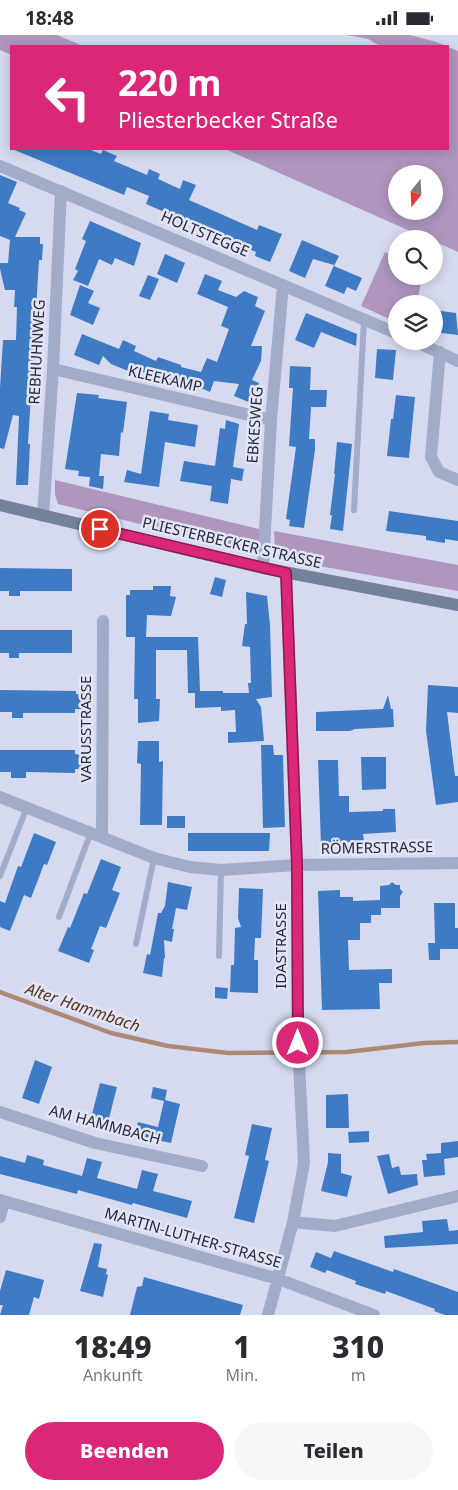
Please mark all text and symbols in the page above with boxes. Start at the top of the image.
text: 18:48 [25,5,74,31]
text: 220 m [118,59,221,106]
icon: left [35,65,100,130]
text: Pliesterbecker Straße [118,104,338,134]
north arrow [388,165,442,220]
map controls [388,165,443,350]
street label: HOLTSTEGGE [158,206,252,261]
button: search [388,230,443,285]
button: layers [388,295,443,350]
street label: REBHUHNWEG [23,299,49,405]
street label: KLEEKAMP [126,360,204,396]
street label: EBKESWEG [241,386,267,464]
pin [79,508,121,550]
street label: PLIESTERBECKER STRASSE [141,512,324,572]
icon: arrive [86,515,114,543]
street label: VARUSSTRASSE [75,676,95,782]
street label: RÖMERSTRASSE [321,836,433,858]
street label: IDASTRASSE [270,903,290,989]
water label: Alter Hammbach [22,977,143,1037]
position arrow [271,1016,323,1068]
street label: AM HAMMBACH [47,1100,163,1149]
street label: MARTIN-LUTHER-STRASSE [103,1202,284,1272]
text: 18:49 [74,1326,152,1367]
text: 1 [233,1326,251,1367]
text: 310 [332,1326,384,1367]
text: Ankunft [83,1364,143,1386]
text: Min. [226,1364,258,1386]
text: m [351,1364,366,1386]
button: Beenden [25,1422,224,1480]
button: Teilen [234,1422,433,1480]

